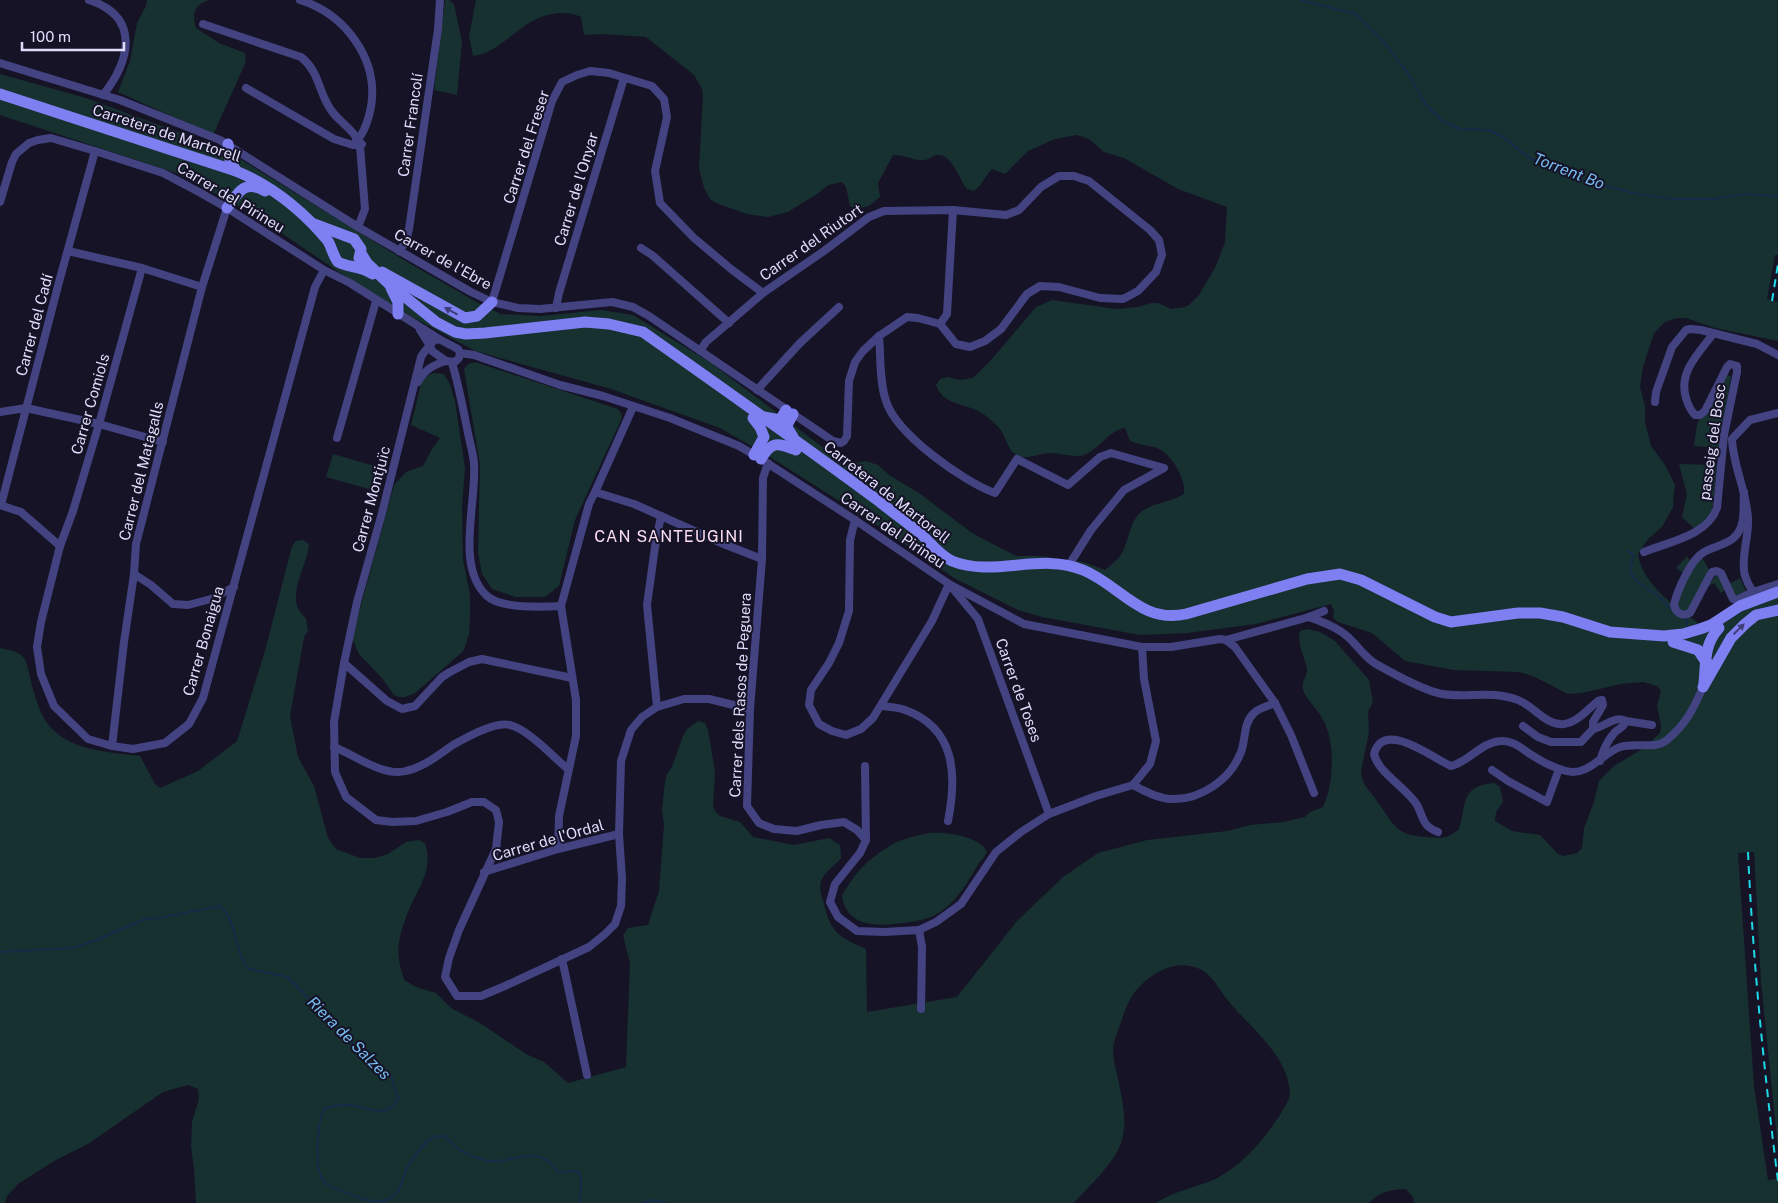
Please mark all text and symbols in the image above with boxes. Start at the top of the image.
scale bar [22,20,125,52]
text: 100 m [30,28,71,45]
street label: Carrer Francolí [394,72,426,178]
street label: Carrer del Freser [500,88,552,206]
street label: Carretera de Martorell [91,101,243,165]
street label: Carrer de l'Onyar [551,130,601,248]
water label: Torrent Bo [1531,149,1608,193]
street label: Carrer del Pirineu [174,158,288,236]
street label: Carrer del Riutort [756,200,866,284]
street label: Carrer de l'Ebre [391,225,495,293]
street label: Carrer del Cadí [12,272,56,378]
one-way arrow [444,307,458,315]
street label: Carrer Comiols [67,352,113,456]
street label: passeig del Bosc [1695,383,1729,501]
street label: Carrer del Matagalls [116,400,166,542]
street label: Carretera de Martorell [821,438,953,546]
street label: Carrer Montjuïc [349,444,393,554]
street label: Carrer del Pirineu [837,489,949,571]
district label: CAN SANTEUGINI [594,527,744,546]
street label: Carrer Bonaigua [179,584,227,698]
street label: Carrer dels Rasos de Peguera [726,592,754,798]
one-way arrow [1733,623,1745,635]
street label: Carrer de Toses [992,636,1046,744]
street label: Carrer de l'Ordal [490,816,606,864]
water label: Riera de Salzes [303,992,395,1084]

